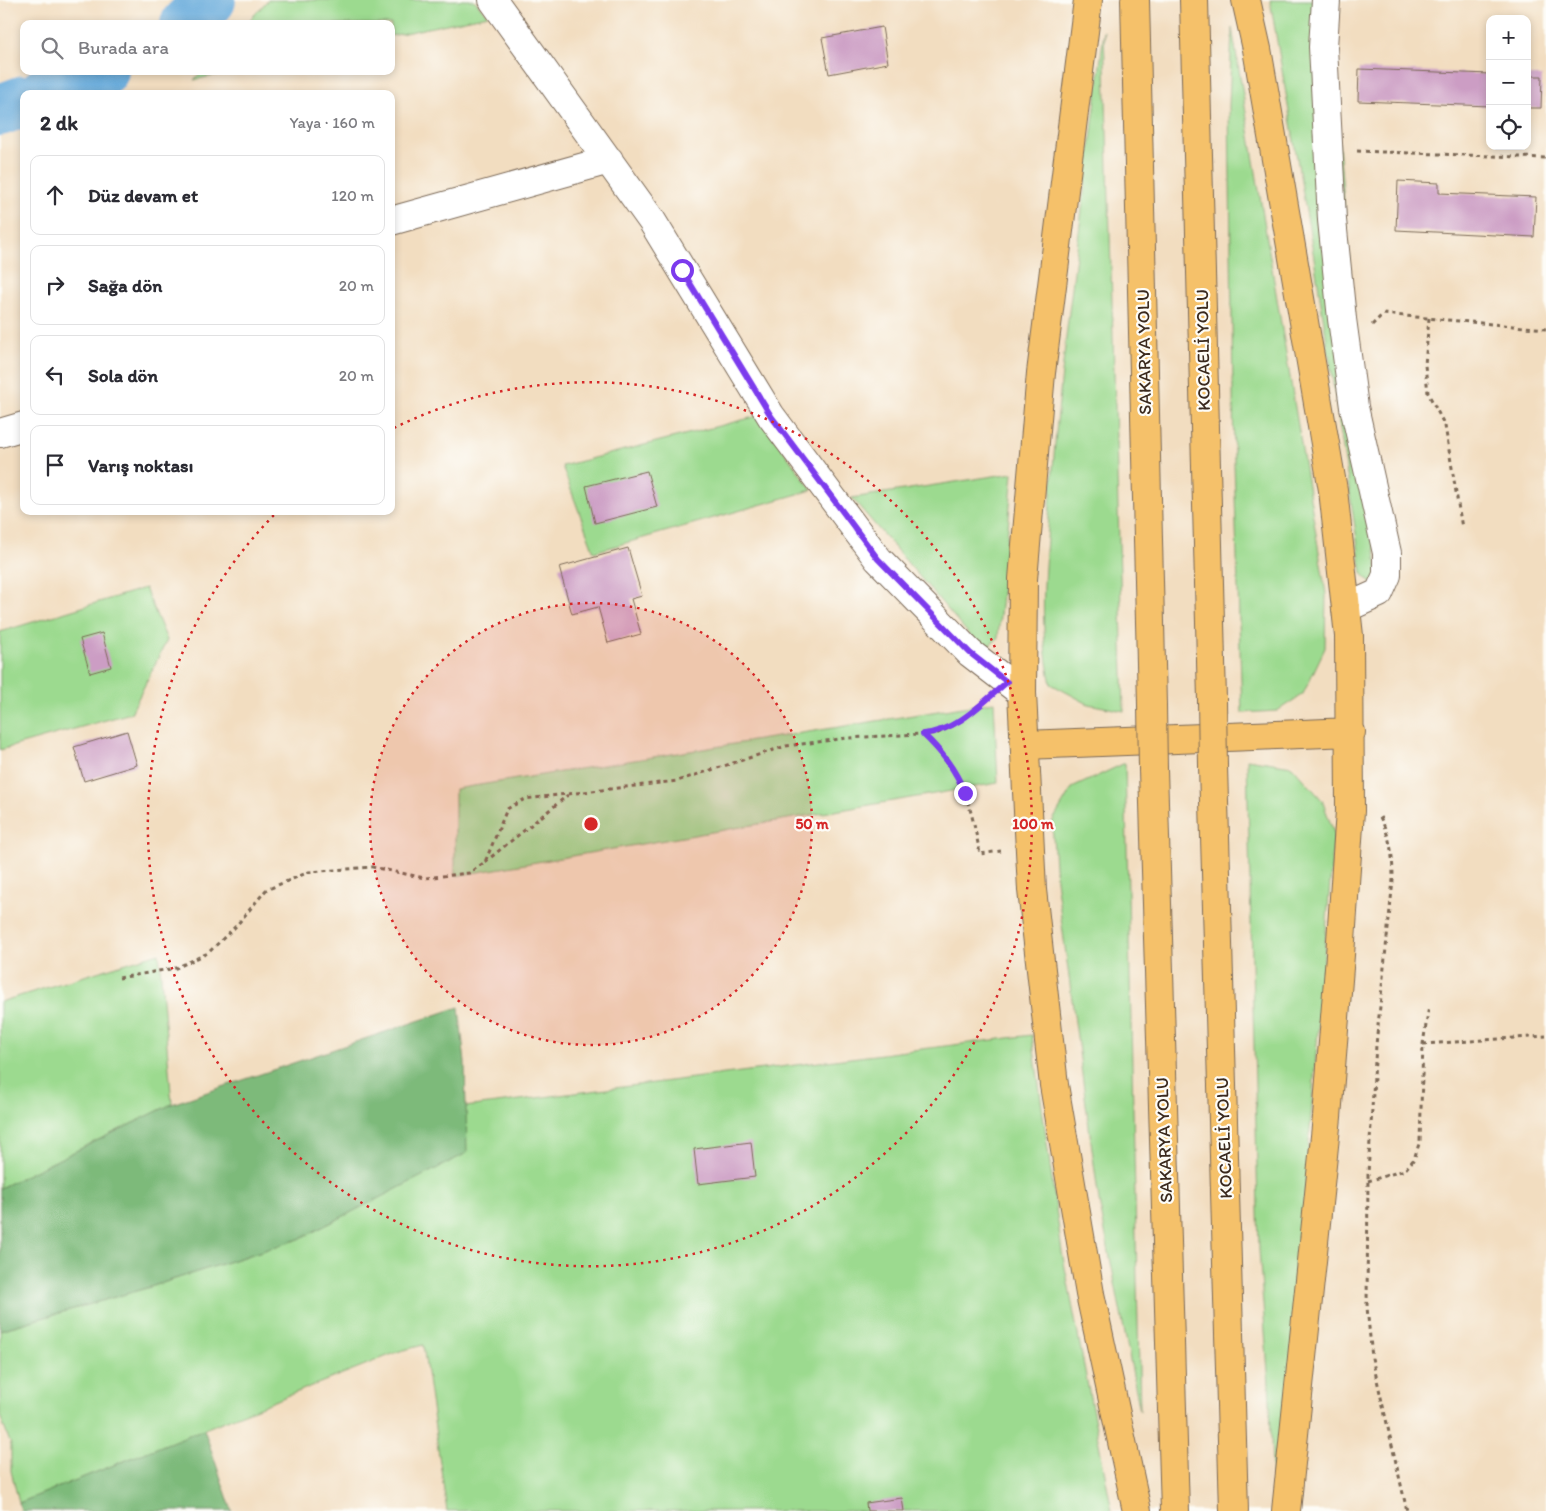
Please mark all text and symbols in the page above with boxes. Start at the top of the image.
map controls [1486,15,1531,150]
button: + [1486,15,1531,60]
search box [20,20,395,75]
icon: search [38,34,66,62]
text: Burada ara [78,36,169,59]
button: − [1486,60,1531,105]
button: locate [1486,105,1531,150]
text: 2 dk [40,110,78,135]
text: Yaya · 160 m [290,113,375,132]
icon: ahead [41,181,69,209]
text: Düz devam et [88,184,198,207]
text: 120 m [331,186,374,205]
route start [671,259,694,282]
icon: right [41,271,69,299]
text: Sağa dön [88,274,162,297]
text: 20 m [339,276,374,295]
street label: SAKARYA YOLU [1132,289,1156,415]
street label: KOCAELİ YOLU [1191,289,1215,411]
icon: left [41,361,69,389]
text: Sola dön [88,364,158,387]
text: 20 m [339,366,374,385]
icon: arrive [41,451,69,479]
text: Varış noktası [88,454,193,477]
route end [954,782,977,805]
centre of rings [582,815,600,833]
text: 50 m [795,815,829,833]
text: 100 m [1012,815,1054,833]
street label: SAKARYA YOLU [1151,1077,1177,1203]
street label: KOCAELİ YOLU [1211,1077,1237,1199]

